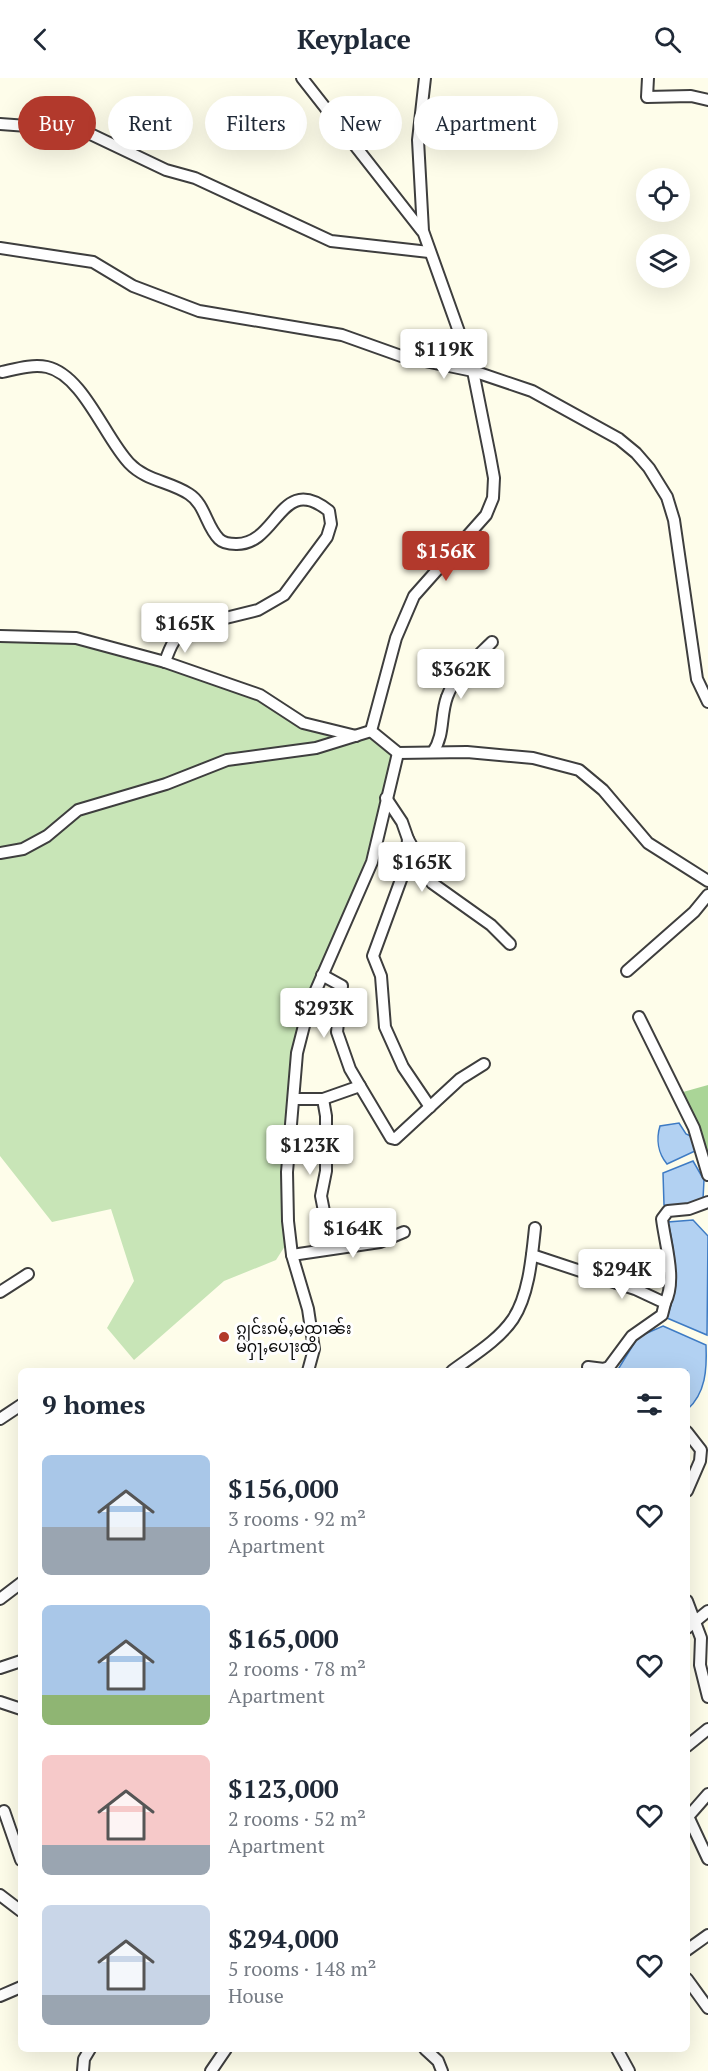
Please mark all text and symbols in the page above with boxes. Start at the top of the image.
text: Keyplace [297,21,411,57]
icon: back [24,23,57,56]
icon: search [651,23,684,56]
chip: Buy [18,96,96,150]
chip: Rent [108,96,193,150]
chip: Filters [205,96,307,150]
chip: New [319,96,402,150]
chip: Apartment [414,96,558,150]
map controls [636,168,690,288]
button: locate [636,168,690,222]
button: layers [636,234,690,288]
pin: $119K [402,329,486,380]
text: $119K [414,335,474,362]
pin: $156K [404,531,488,582]
text: $156K [416,537,476,564]
pin: $165K [143,603,227,654]
text: $165K [155,609,215,636]
pin: $362K [419,649,503,700]
text: $362K [431,655,491,682]
pin: $165K [380,842,464,893]
text: $165K [392,848,452,875]
pin: $293K [282,988,366,1039]
text: $293K [294,994,354,1021]
pin: $123K [268,1125,352,1176]
text: $123K [280,1131,340,1158]
pin: $164K [311,1208,395,1259]
text: $164K [323,1214,383,1241]
pin: $294K [580,1249,664,1300]
text: $294K [592,1255,652,1282]
place label: ၵျွင်းၵမ်ႇမထၢၼ်း မႁႃႇပေႃးထိ [236,1317,352,1360]
marker: ၵျွင်းၵမ်ႇမထၢၼ်း မႁႃႇပေႃးထိ [217,1330,231,1344]
text: 9 homes [42,1387,146,1421]
icon: filters [633,1388,666,1421]
text: $156,000 [228,1471,339,1505]
icon: home [90,1479,162,1551]
icon: heart [633,1499,666,1532]
text: 3 rooms · 92 m² [228,1505,366,1532]
text: Apartment [228,1532,325,1559]
text: $165,000 [228,1621,339,1655]
icon: home [90,1629,162,1701]
icon: heart [633,1649,666,1682]
text: 2 rooms · 78 m² [228,1655,366,1682]
text: Apartment [228,1682,325,1709]
text: $123,000 [228,1771,339,1805]
icon: home [90,1779,162,1851]
icon: heart [633,1799,666,1832]
text: 2 rooms · 52 m² [228,1805,366,1832]
text: Apartment [228,1832,325,1859]
text: $294,000 [228,1921,339,1955]
icon: home [90,1929,162,2001]
icon: heart [633,1949,666,1982]
text: 5 rooms · 148 m² [228,1955,376,1982]
text: House [228,1982,284,2009]

